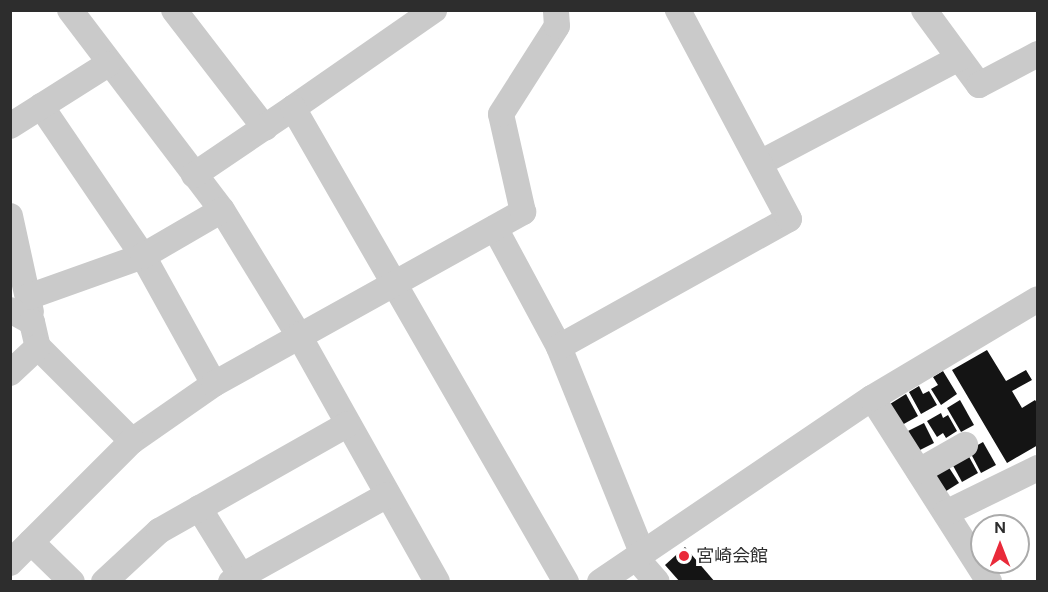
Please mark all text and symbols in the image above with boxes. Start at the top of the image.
north arrow [970,514,1030,574]
text: N [994,517,1006,538]
place label: 宮崎会館 [696,545,768,567]
marker: 宮崎会館 [677,549,691,563]

